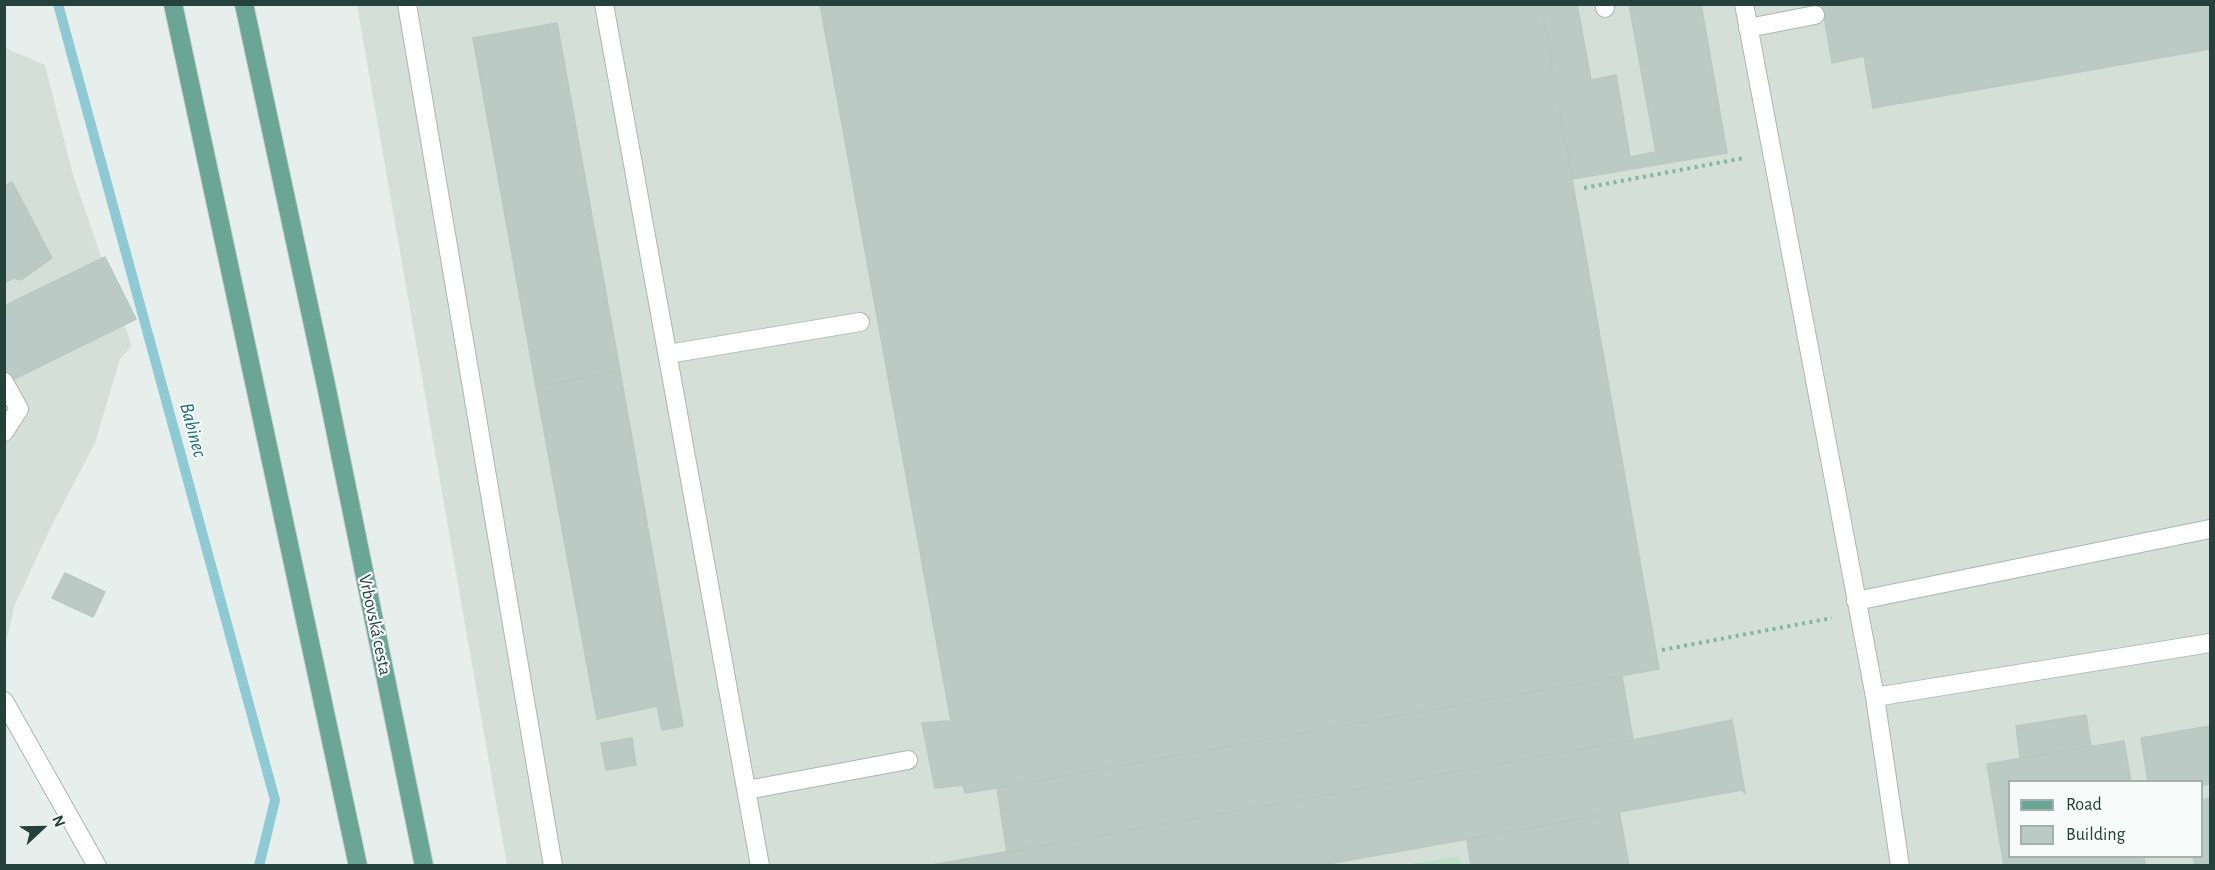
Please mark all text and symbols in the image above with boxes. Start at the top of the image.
water label: Babinec [174,400,212,460]
street label: Vrbovská cesta [354,573,396,677]
legend [2008,780,2203,858]
text: Road [2066,796,2102,814]
north arrow [12,798,72,858]
text: N [49,813,68,829]
text: Building [2066,826,2125,844]

